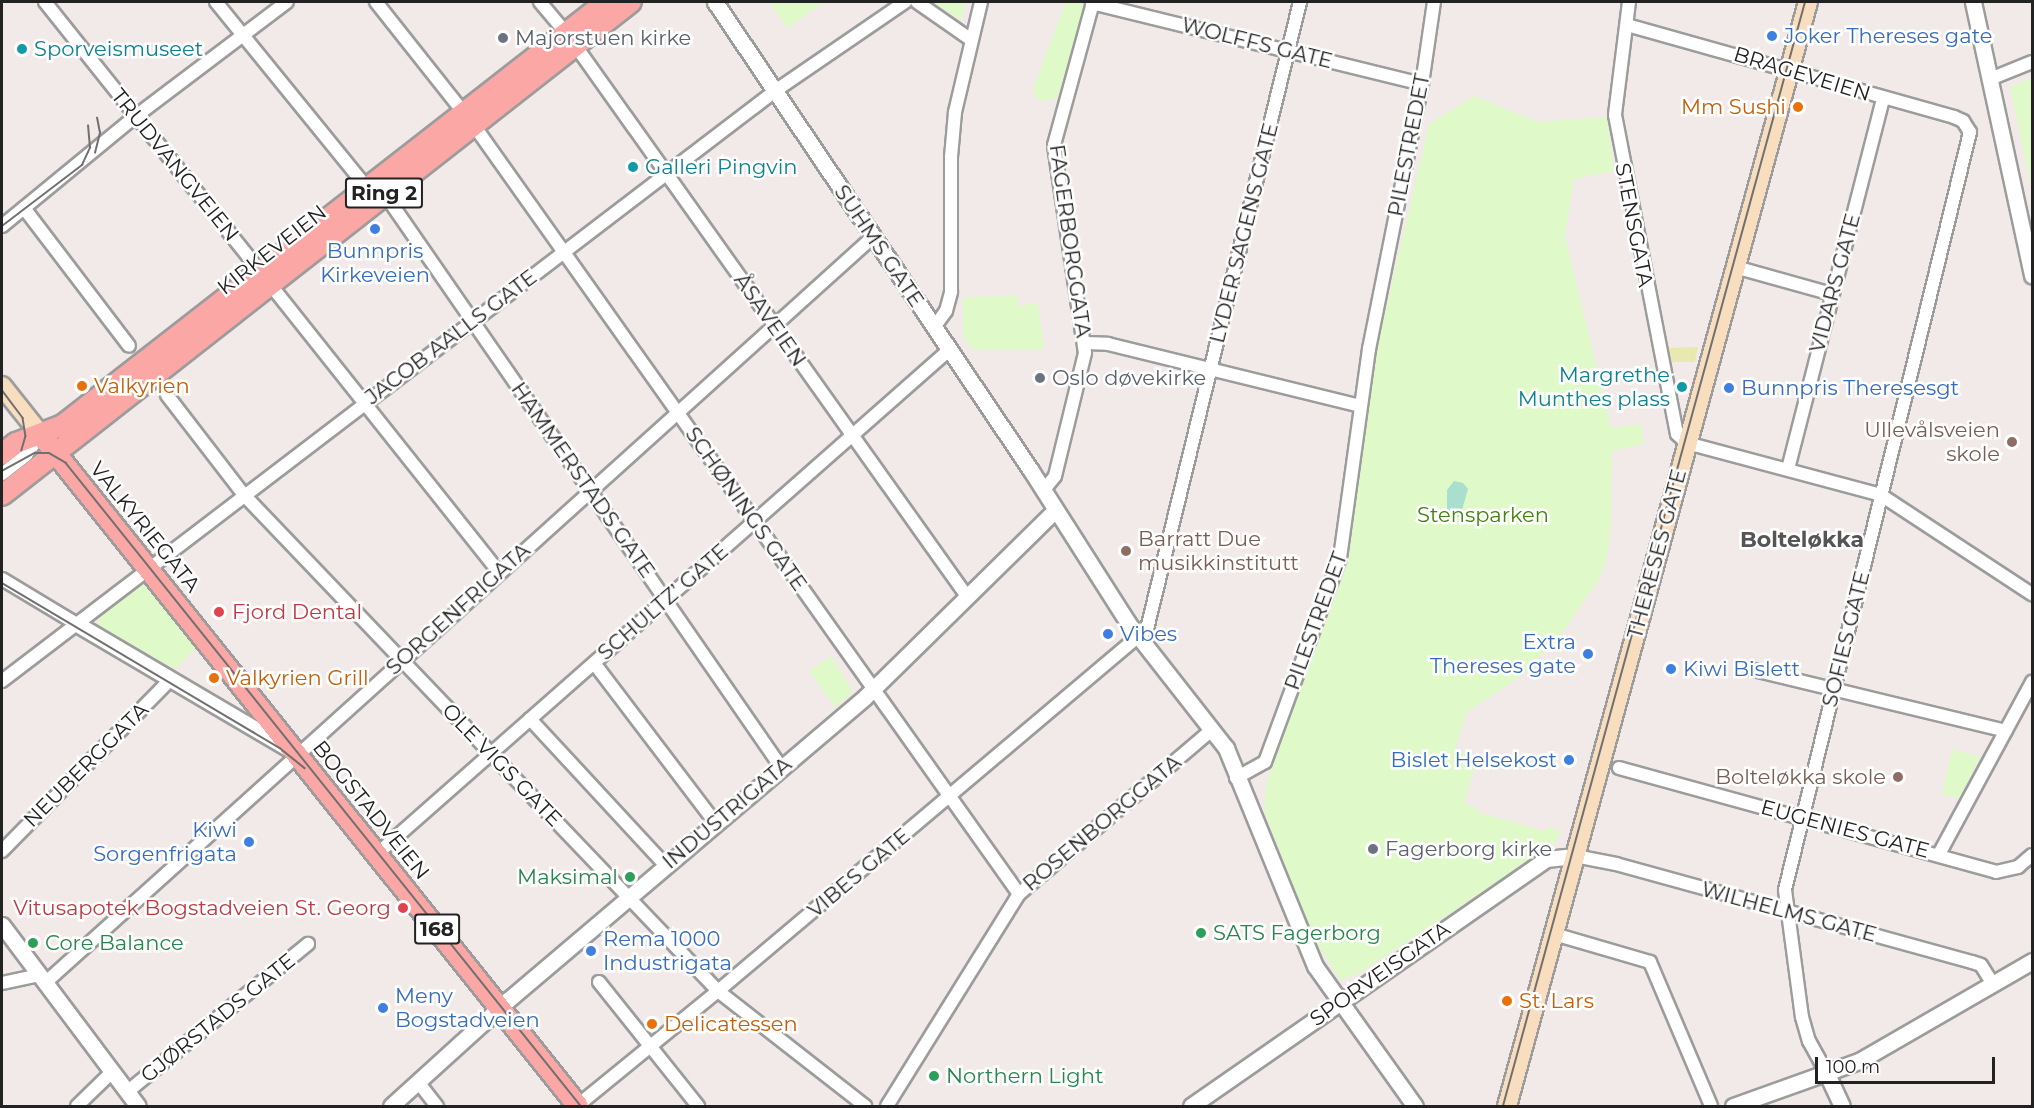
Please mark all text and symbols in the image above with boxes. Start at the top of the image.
street label: WOLFFS GATE [1179,12,1335,74]
place label: Joker Thereses gate [1784,23,1992,49]
place label: Majorstuen kirke [515,25,691,51]
marker: Joker Thereses gate [1765,29,1779,43]
marker: Majorstuen kirke [496,31,510,45]
place label: Sporveismuseet [34,36,203,62]
street label: BRAGEVEIEN [1731,41,1873,107]
marker: Sporveismuseet [15,42,29,56]
street label: PILESTREDET [1383,71,1435,219]
street label: TRUDVANGVEIEN [106,84,244,246]
place label: Mm Sushi [1681,94,1786,120]
marker: Mm Sushi [1791,100,1805,114]
street label: LYDER SAGENS GATE [1204,120,1284,346]
street label: FAGERBORGGATA [1044,143,1096,339]
place label: Galleri Pingvin [645,154,798,180]
marker: Galleri Pingvin [626,160,640,174]
street label: STENSGATA [1610,161,1658,289]
road number: Ring 2 [344,176,424,210]
street label: SUHMS GATE [829,180,929,312]
street label: KIRKEVEIEN [213,200,331,300]
street label: VIDARS GATE [1804,211,1866,355]
marker: Bunnpris Kirkeveien [368,222,382,236]
place label: Bunnpris Kirkeveien [320,238,430,288]
street label: JACOB AALLS GATE [360,264,542,410]
street label: ÅSAVEIEN [729,268,811,372]
place label: Margrethe Munthes plass [1518,362,1670,412]
place label: Oslo døvekirke [1052,365,1206,391]
marker: Oslo døvekirke [1033,371,1047,385]
place label: Valkyrien [94,373,190,399]
place label: Bunnpris Theresesgt [1741,375,1959,401]
street label: HAMMERSTADS GATE [506,377,660,583]
marker: Valkyrien [75,379,89,393]
marker: Margrethe Munthes plass [1675,380,1689,394]
marker: Bunnpris Theresesgt [1722,381,1736,395]
place label: Ullevålsveien skole [1864,417,2000,467]
street label: SCHØNINGS GATE [680,422,812,596]
marker: Ullevålsveien skole [2005,435,2019,449]
street label: VALKYRIEGATA [85,457,205,597]
street label: THERESES GATE [1622,466,1692,642]
park label: Stensparken [1417,502,1549,528]
place label: Barratt Due musikkinstitutt [1138,526,1299,576]
district label: Bolteløkka [1740,527,1864,553]
street label: SORGENFRIGATA [381,538,535,680]
street label: SCHULTZ’ GATE [593,538,733,666]
marker: Barratt Due musikkinstitutt [1119,544,1133,558]
street label: PILESTREDET [1279,549,1353,693]
street label: SOFIES GATE [1817,568,1875,710]
place label: Fjord Dental [232,599,362,625]
marker: Fjord Dental [210,603,228,621]
place label: Vibes [1120,621,1177,647]
marker: Vibes [1101,627,1115,641]
place label: Extra Thereses gate [1430,629,1576,679]
marker: Extra Thereses gate [1581,647,1595,661]
place label: Kiwi Bislett [1683,656,1800,682]
marker: Kiwi Bislett [1664,662,1678,676]
place label: Valkyrien Grill [226,665,369,691]
marker: Valkyrien Grill [207,671,221,685]
street label: NEUBERGGATA [18,697,154,833]
street label: OLE VIGS GATE [437,698,567,832]
street label: BOGSTADVEIEN [307,735,435,885]
place label: Bislet Helsekost [1391,747,1557,773]
street label: ROSENBORGGATA [1018,750,1186,896]
street label: INDUSTRIGATA [657,752,797,874]
marker: Bislet Helsekost [1562,753,1576,767]
place label: Bolteløkka skole [1715,764,1886,790]
marker: Bolteløkka skole [1891,770,1905,784]
street label: EUGENIES GATE [1758,794,1932,864]
place label: Kiwi Sorgenfrigata [93,817,237,867]
street label: VIBES GATE [803,823,915,923]
marker: Kiwi Sorgenfrigata [242,835,256,849]
place label: Fagerborg kirke [1385,836,1552,862]
marker: Fagerborg kirke [1366,842,1380,856]
place label: Maksimal [517,864,618,890]
marker: Maksimal [623,870,637,884]
street label: WILHELMS GATE [1699,876,1879,948]
place label: Vitusapotek Bogstadveien St. Georg [13,895,391,921]
marker: Vitusapotek Bogstadveien St. Georg [396,901,410,915]
road number: 168 [413,912,461,946]
street label: SPORVEISGATA [1305,916,1455,1032]
place label: SATS Fagerborg [1213,920,1381,946]
place label: Rema 1000 Industrigata [603,926,732,976]
marker: SATS Fagerborg [1194,926,1208,940]
place label: Core Balance [45,930,184,956]
marker: Core Balance [26,936,40,950]
marker: Rema 1000 Industrigata [584,944,598,958]
street label: GJØRSTADS GATE [136,948,300,1088]
place label: Meny Bogstadveien [395,983,540,1033]
place label: St. Lars [1519,988,1594,1014]
marker: St. Lars [1500,994,1514,1008]
marker: Meny Bogstadveien [376,1001,390,1015]
place label: Delicatessen [664,1011,798,1037]
marker: Delicatessen [645,1017,659,1031]
scale bar [1818,1045,1998,1083]
text: 100 m [1826,1056,1880,1078]
place label: Northern Light [946,1063,1103,1089]
marker: Northern Light [927,1069,941,1083]

